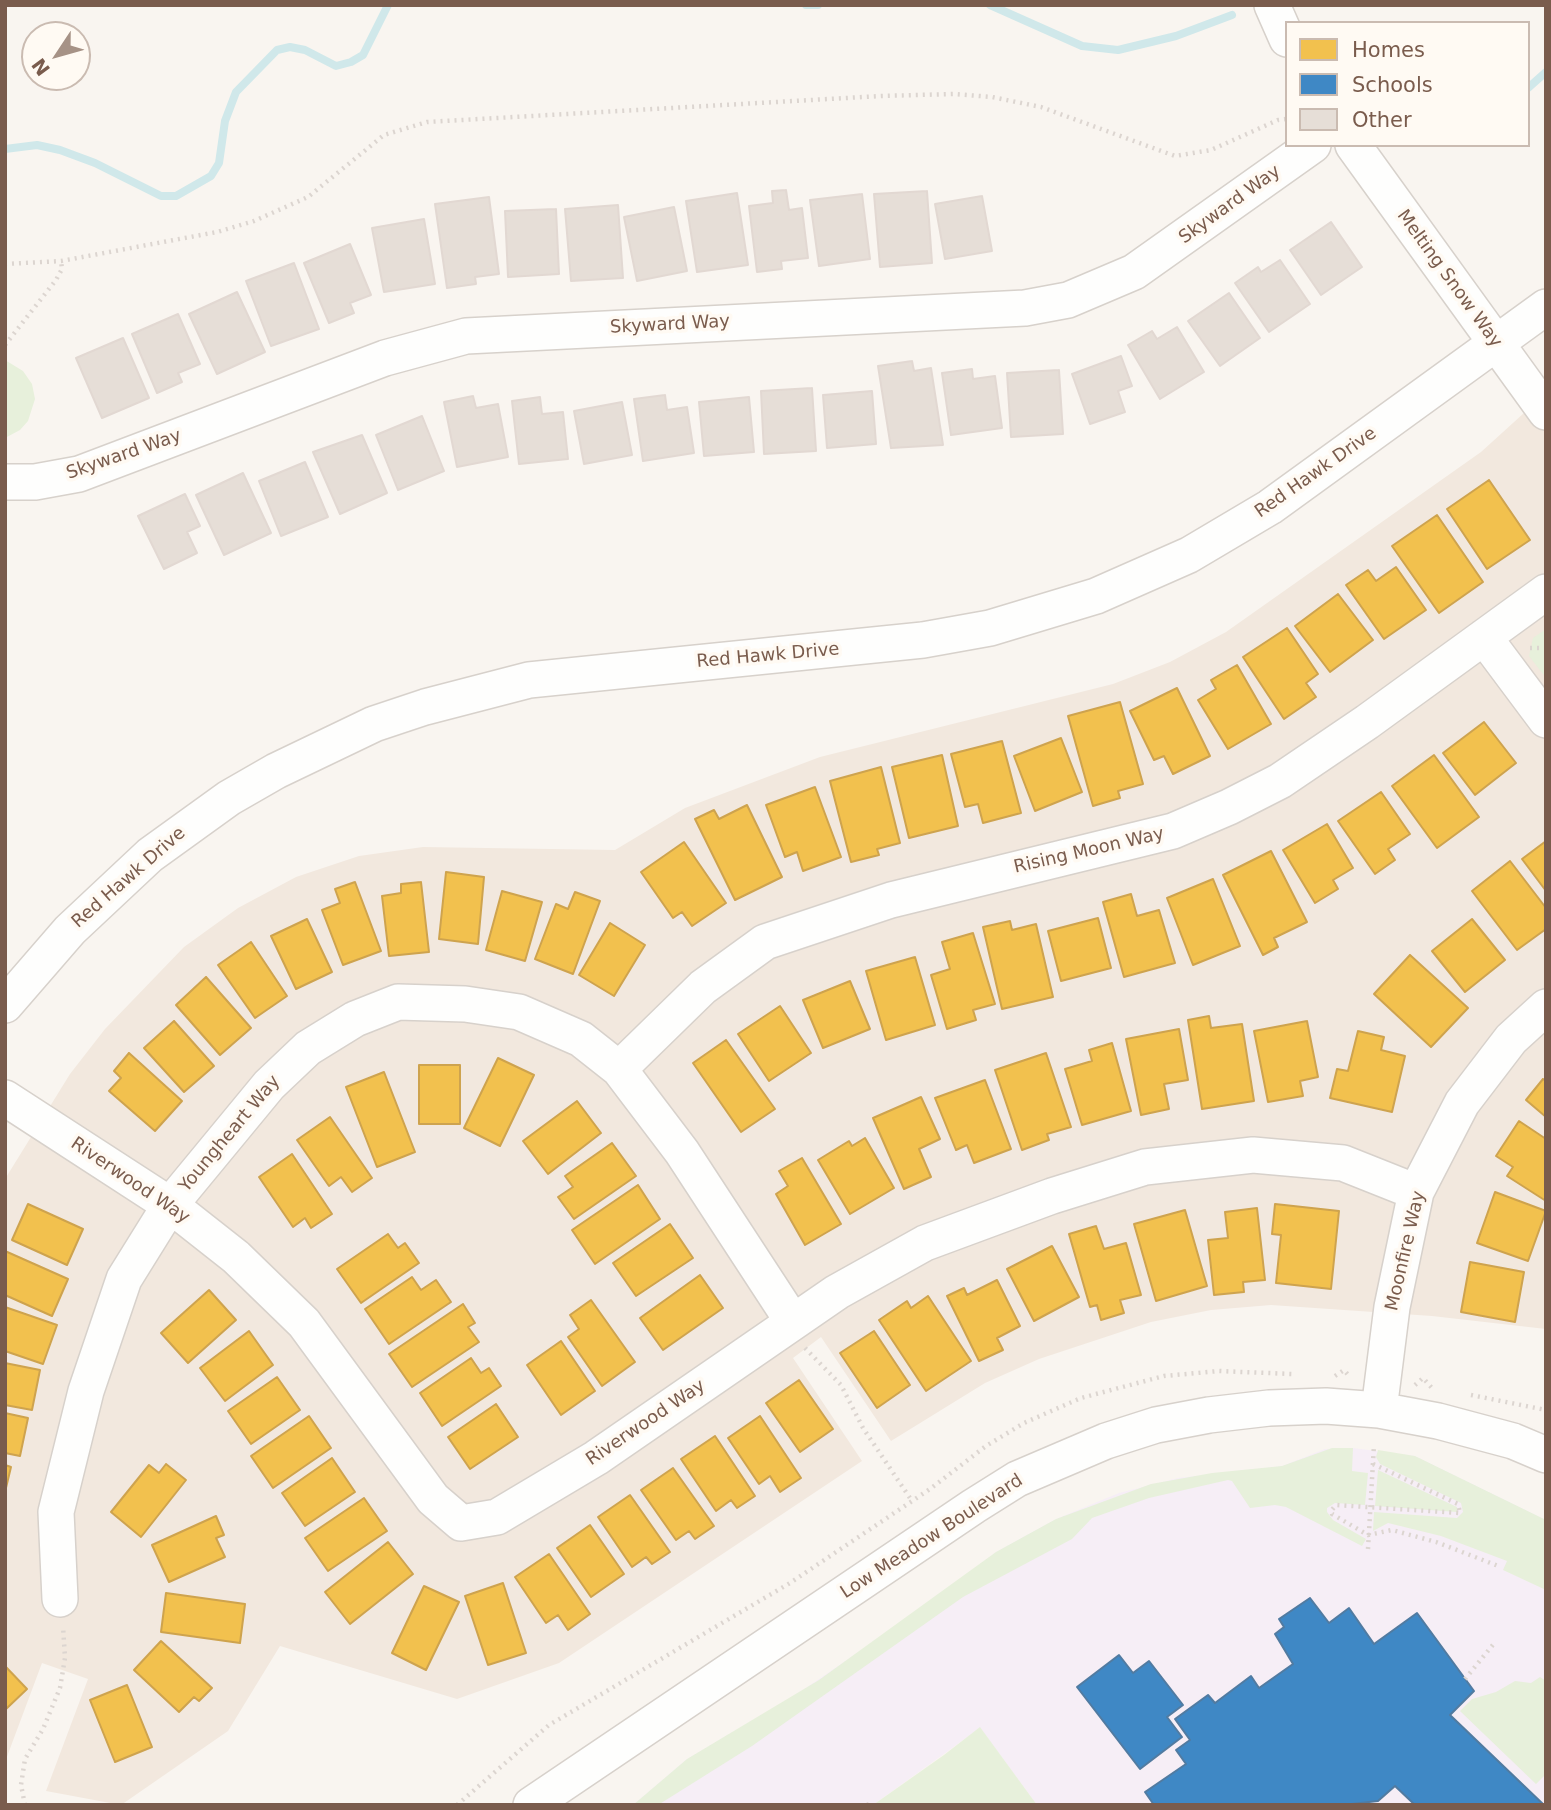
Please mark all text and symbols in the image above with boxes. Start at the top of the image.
north arrow [21,21,91,91]
legend [1285,21,1530,147]
text: Homes [1352,38,1425,62]
text: N [27,54,54,80]
text: Schools [1352,73,1433,97]
text: Other [1352,108,1412,132]
street label: Skyward Way [1175,161,1285,249]
street label: Melting Snow Way [1392,206,1506,352]
street label: Skyward Way [609,311,731,339]
street label: Red Hawk Drive [1251,423,1381,523]
street label: Skyward Way [64,425,184,485]
street label: Red Hawk Drive [696,639,840,673]
street label: Red Hawk Drive [68,823,190,933]
street label: Rising Moon Way [1012,823,1166,879]
street label: Youngheart Way [175,1071,285,1197]
street label: Riverwood Way [66,1133,194,1229]
street label: Moonfire Way [1382,1189,1430,1313]
street label: Riverwood Way [582,1375,710,1471]
street label: Low Meadow Boulevard [837,1470,1027,1604]

